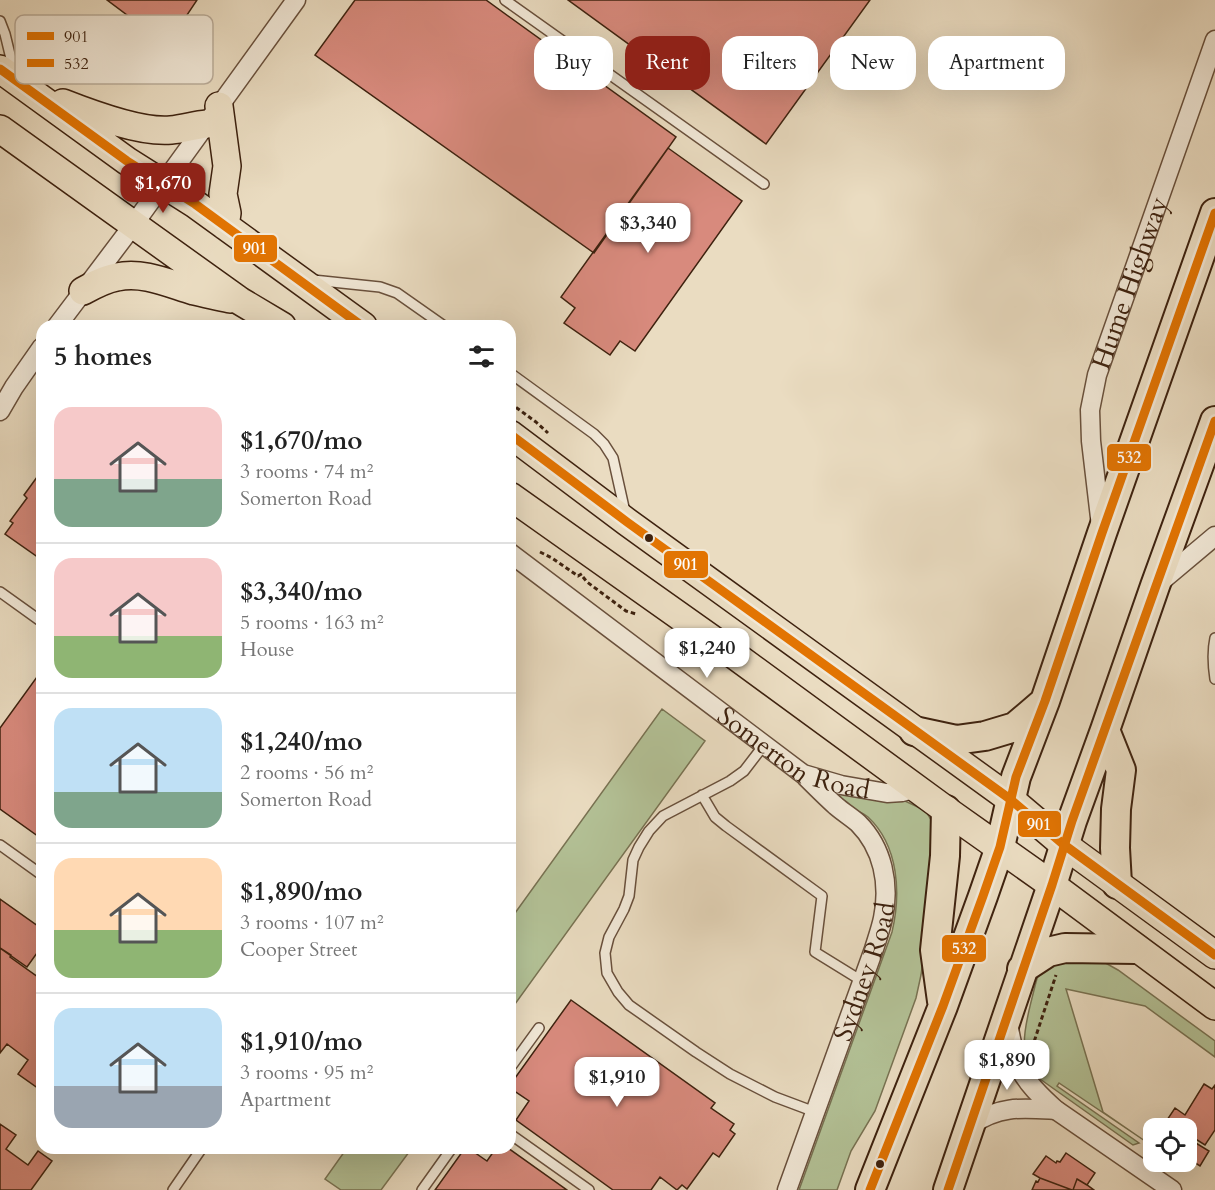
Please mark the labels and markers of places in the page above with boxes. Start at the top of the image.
pin: $1,670 [114,163,212,214]
pin: $3,340 [599,203,697,254]
unlabelled marker [643,532,655,544]
pin: $1,240 [658,628,756,679]
pin: $1,890 [958,1040,1056,1091]
pin: $1,910 [568,1057,666,1108]
unlabelled marker [874,1158,886,1170]

